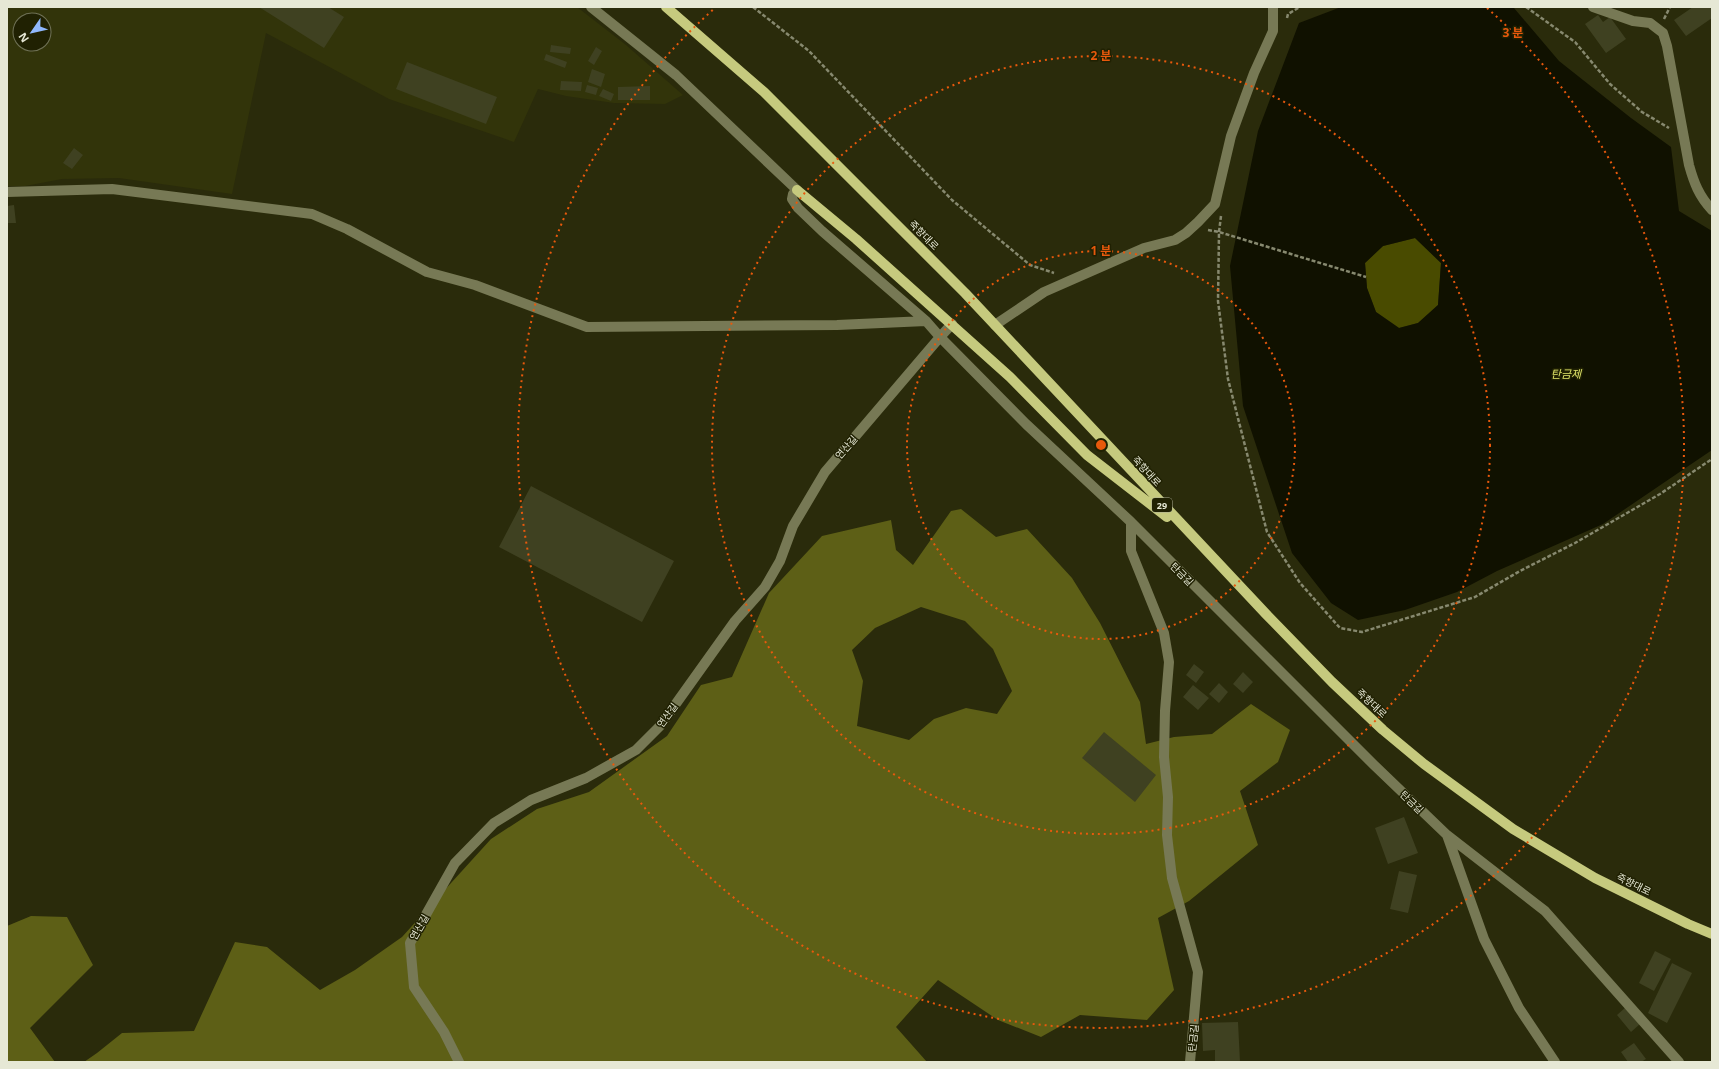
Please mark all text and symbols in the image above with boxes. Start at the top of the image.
north arrow [12,12,52,52]
text: 3 분 [1502,24,1524,41]
text: N [15,30,32,46]
text: 2 분 [1090,47,1112,64]
street label: 죽향대로 [906,217,942,253]
text: 1 분 [1090,242,1112,259]
water label: 탄금제 [1551,366,1583,381]
street label: 연산길 [832,432,860,462]
centre of rings [1094,438,1108,452]
street label: 죽향대로 [1129,453,1165,489]
road number: 29 [1152,498,1172,512]
street label: 탄금길 [1167,559,1197,589]
street label: 죽향대로 [1354,685,1390,721]
street label: 연산길 [653,700,681,730]
street label: 탄금길 [1397,787,1427,817]
street label: 죽향대로 [1614,870,1654,898]
street label: 연산길 [406,912,432,942]
street label: 탄금길 [1185,1024,1201,1052]

